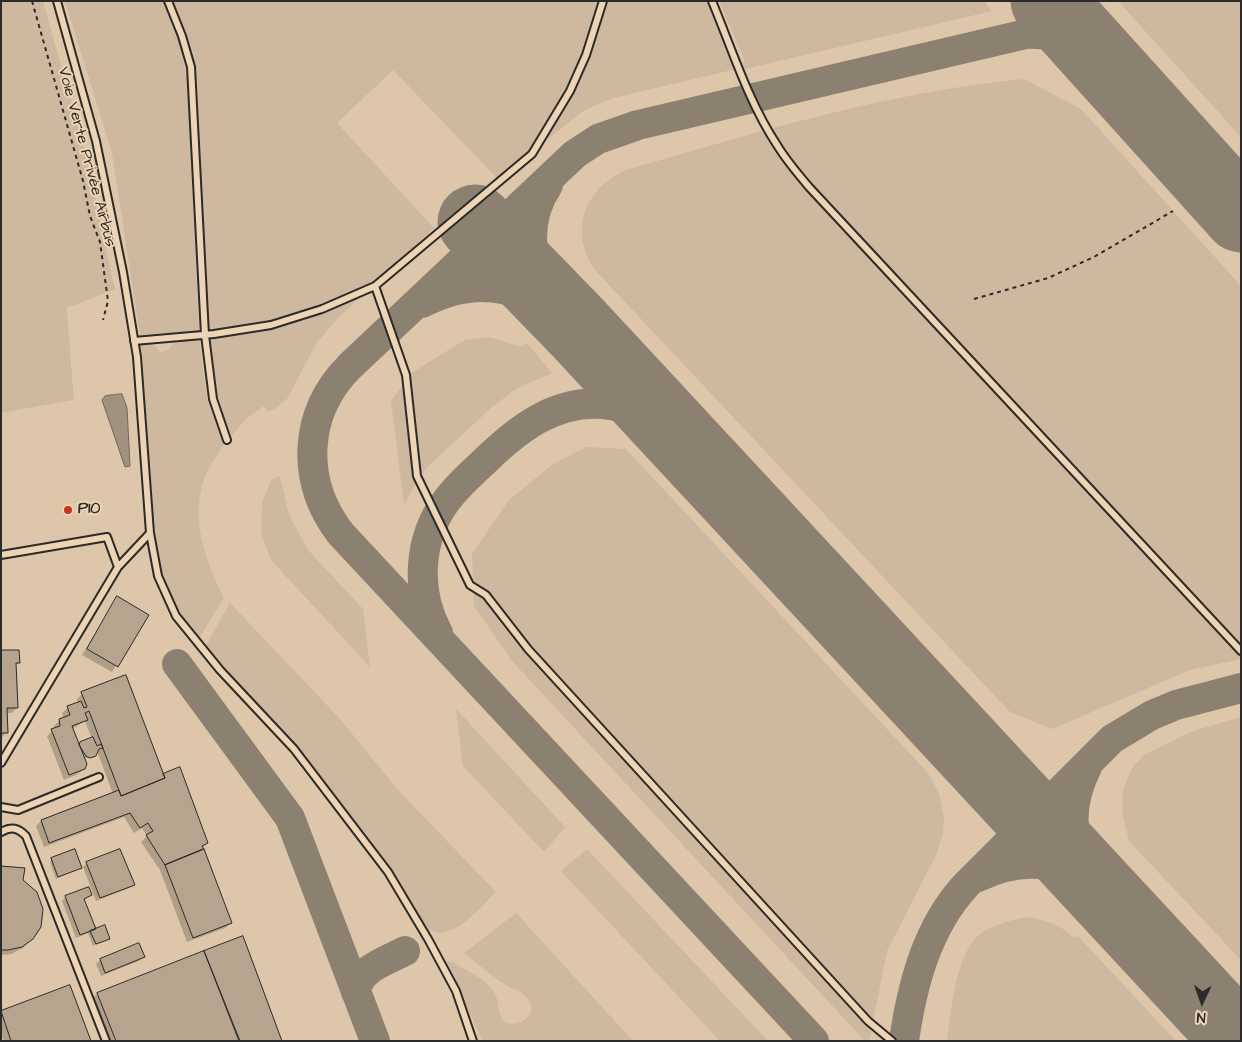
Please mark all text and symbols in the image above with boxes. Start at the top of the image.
street label: Voie Verte Privée Airbus [53,65,119,249]
place label: P10 [78,500,100,520]
marker: P10 [62,504,74,516]
north arrow [1177,977,1227,1027]
text: N [1196,1007,1206,1027]

